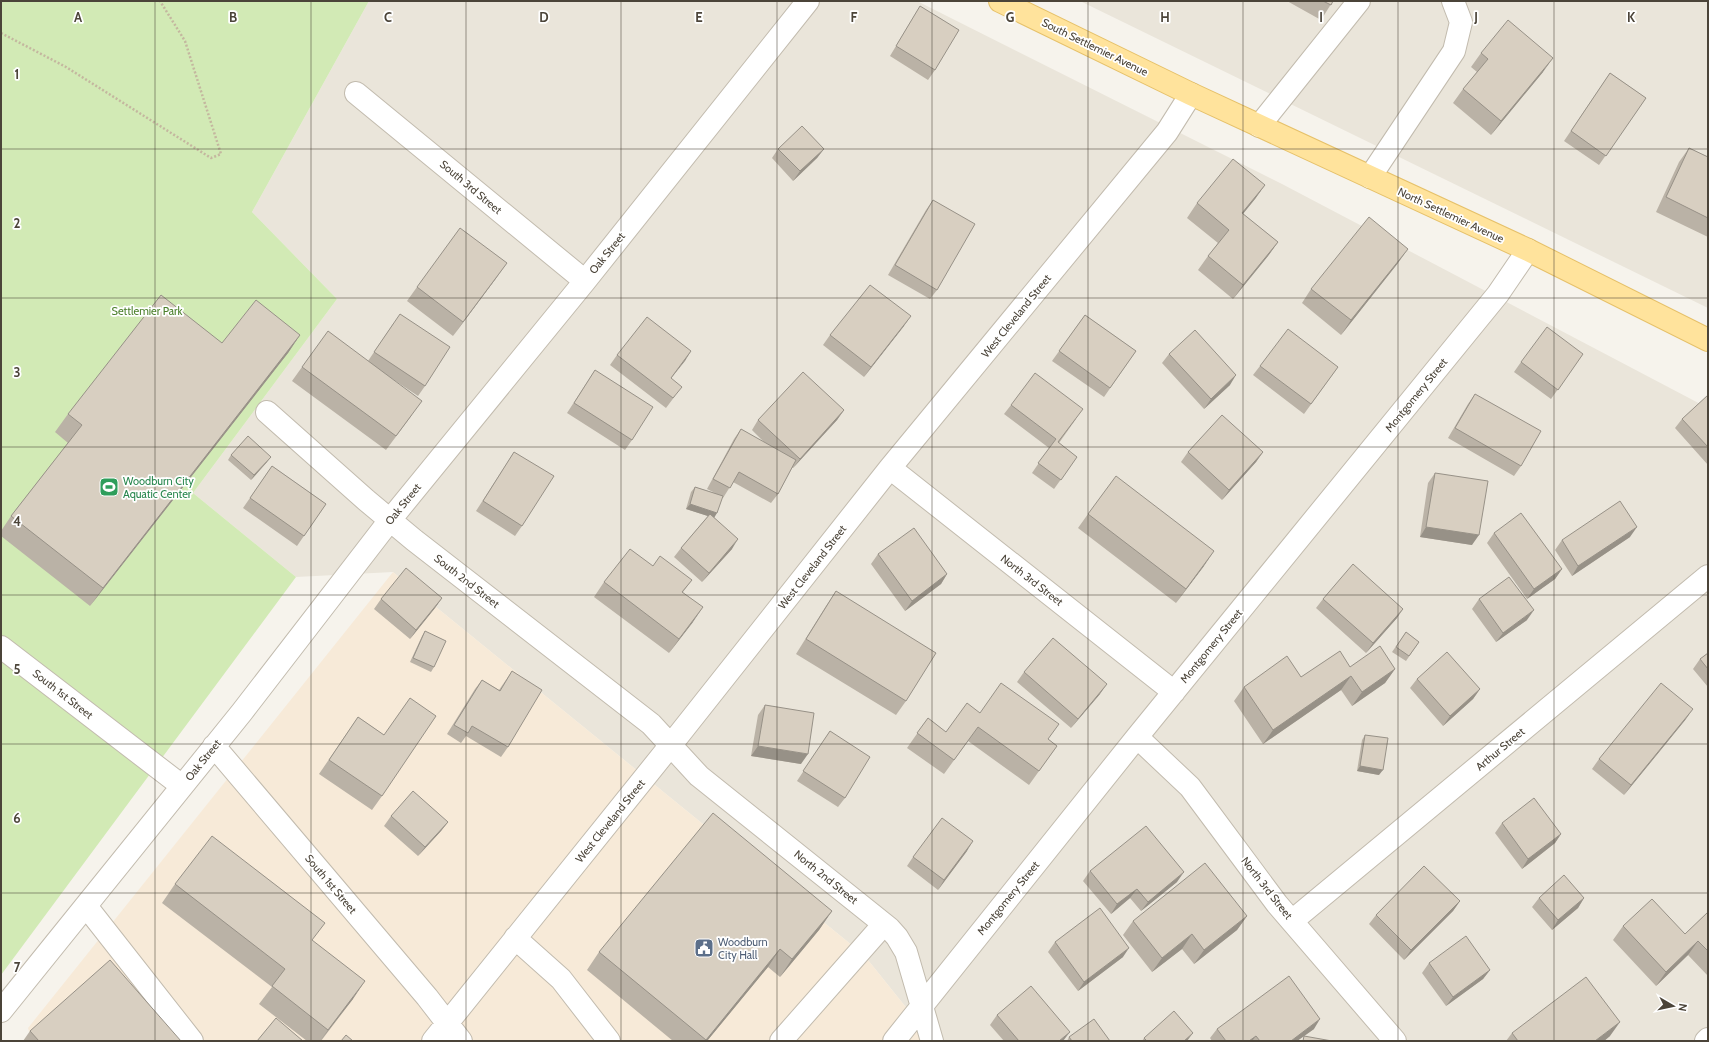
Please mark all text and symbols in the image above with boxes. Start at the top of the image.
text: A [74,9,83,25]
text: B [229,9,237,25]
text: C [384,9,392,25]
text: D [539,9,549,25]
text: E [695,9,703,25]
text: F [851,9,858,25]
text: G [1006,9,1015,25]
text: H [1160,9,1170,25]
text: I [1319,9,1323,25]
text: J [1473,9,1478,25]
text: K [1627,9,1636,25]
street label: South Settlemier Avenue [1040,15,1151,79]
text: 1 [15,66,19,82]
street label: South 3rd Street [437,157,505,217]
street label: North Settlemier Avenue [1396,184,1507,246]
text: 2 [14,215,21,231]
street label: Oak Street [586,229,628,277]
street label: West Cleveland Street [978,271,1054,360]
park label: Settlemier Park [111,304,183,318]
street label: Montgomery Street [1382,355,1450,435]
text: 3 [13,364,21,380]
place label: Woodburn City Aquatic Center [123,474,194,501]
sports icon: Woodburn City Aquatic Center [98,476,120,498]
street label: Oak Street [382,480,424,528]
text: 4 [13,513,21,529]
street label: West Cleveland Street [775,522,849,612]
street label: South 2nd Street [432,551,503,611]
street label: North 3rd Street [998,551,1066,609]
street label: Montgomery Street [1177,606,1245,686]
text: 5 [14,661,21,677]
street label: South 1st Street [30,666,96,722]
street label: Arthur Street [1473,724,1528,774]
street label: Oak Street [182,736,224,784]
street label: West Cleveland Street [572,776,648,865]
text: 6 [13,810,21,826]
street label: North 2nd Street [791,847,861,907]
street label: South 1st Street [302,852,360,917]
street label: North 3rd Street [1238,854,1296,922]
street label: Montgomery Street [974,858,1042,938]
place label: Woodburn City Hall [718,935,768,962]
public building icon: Woodburn City Hall [693,937,715,959]
text: 7 [14,959,21,975]
north arrow [1653,986,1693,1026]
text: N [1675,1003,1690,1013]

